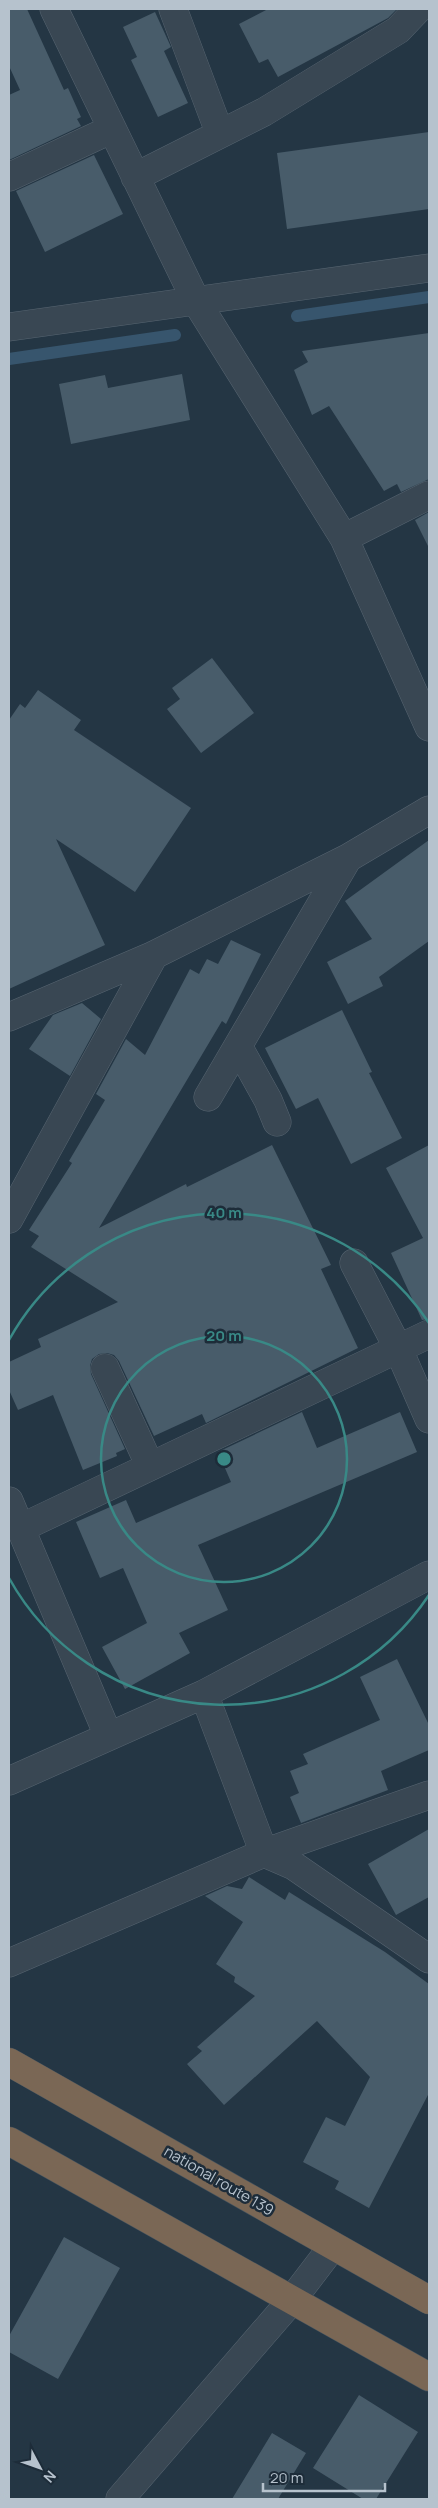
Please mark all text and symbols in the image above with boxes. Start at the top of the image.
text: 40 m [206,1202,242,1223]
text: 20 m [206,1325,242,1346]
centre of rings [215,1450,233,1468]
street label: national route 139 [161,2141,278,2220]
north arrow [15,2443,65,2493]
scale bar [263,2460,386,2492]
text: N [40,2467,61,2487]
text: 20 m [270,2467,303,2488]

